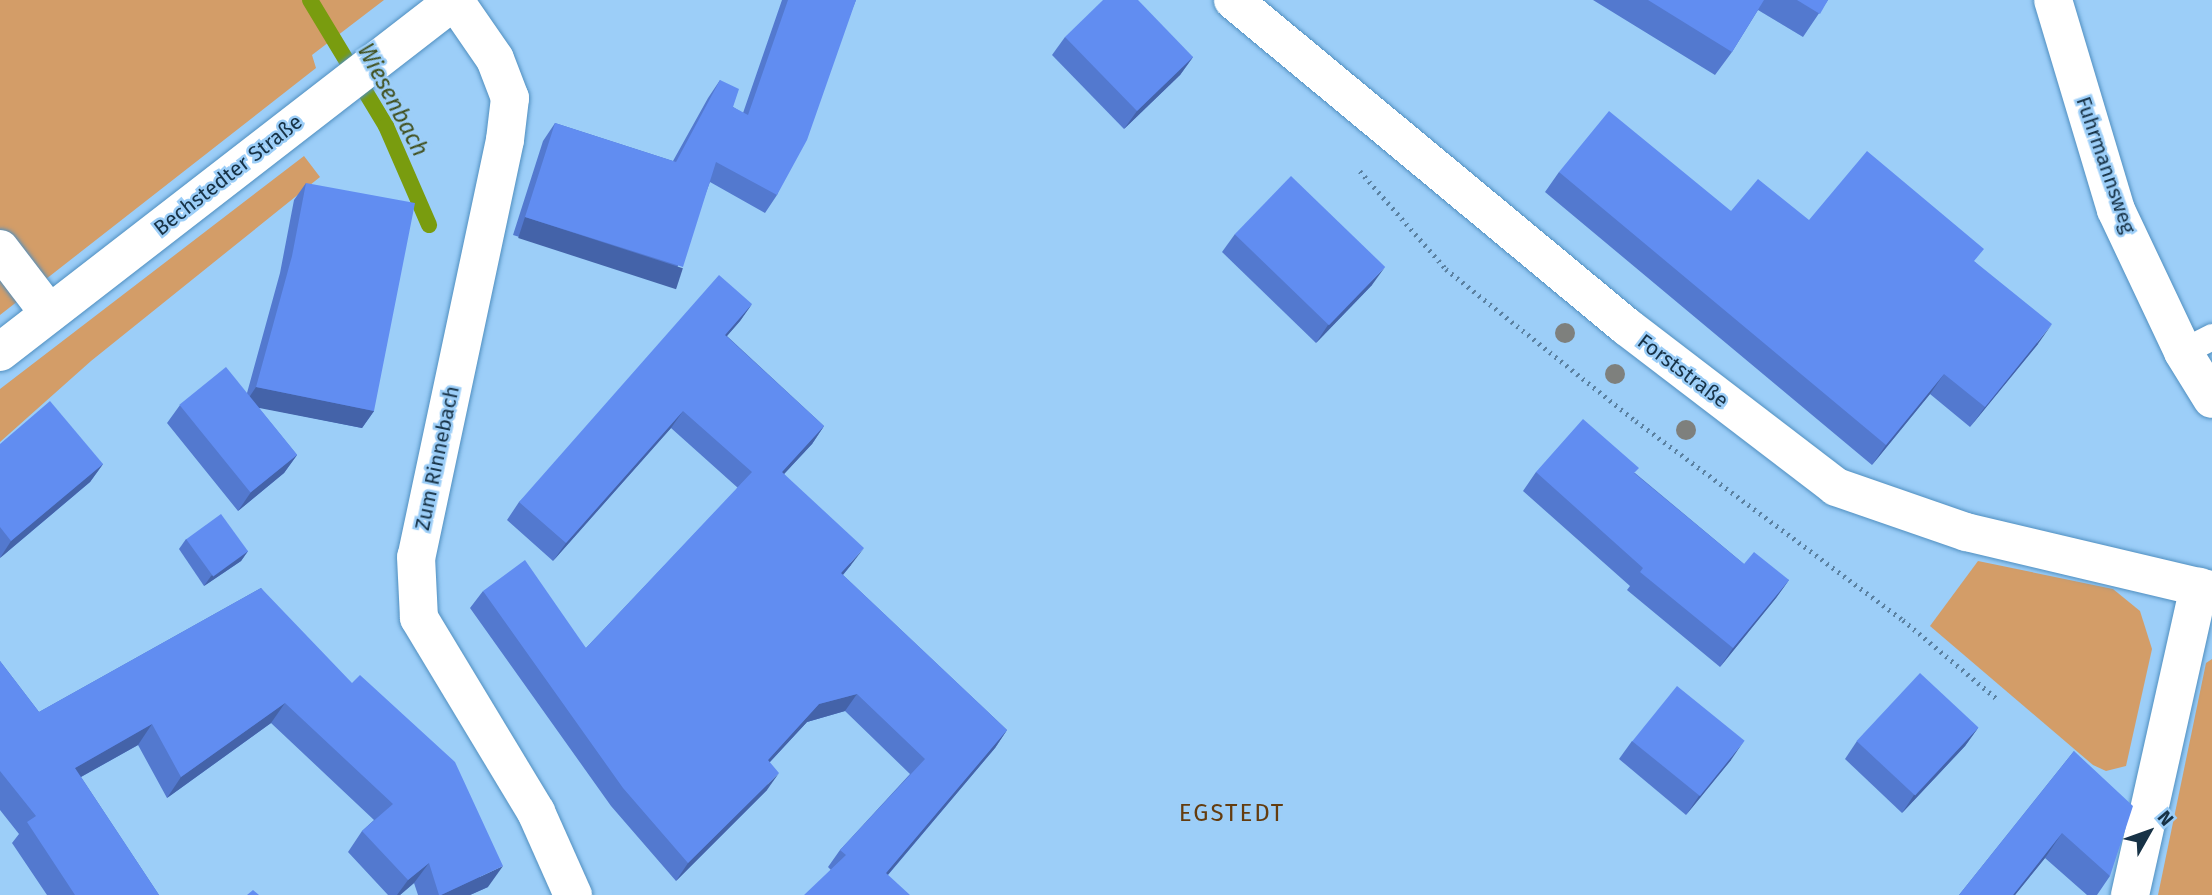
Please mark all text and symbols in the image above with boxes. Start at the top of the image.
water label: Wiesenbach [352,39,434,161]
street label: Fuhrmannsweg [2071,93,2141,237]
street label: Bechstedter Straße [149,109,307,241]
street label: Forststraße [1633,329,1733,413]
street label: Zum Rinnebach [409,383,465,533]
north arrow [2114,797,2184,867]
district label: EGSTEDT [1180,800,1284,828]
text: N [2153,806,2178,830]

